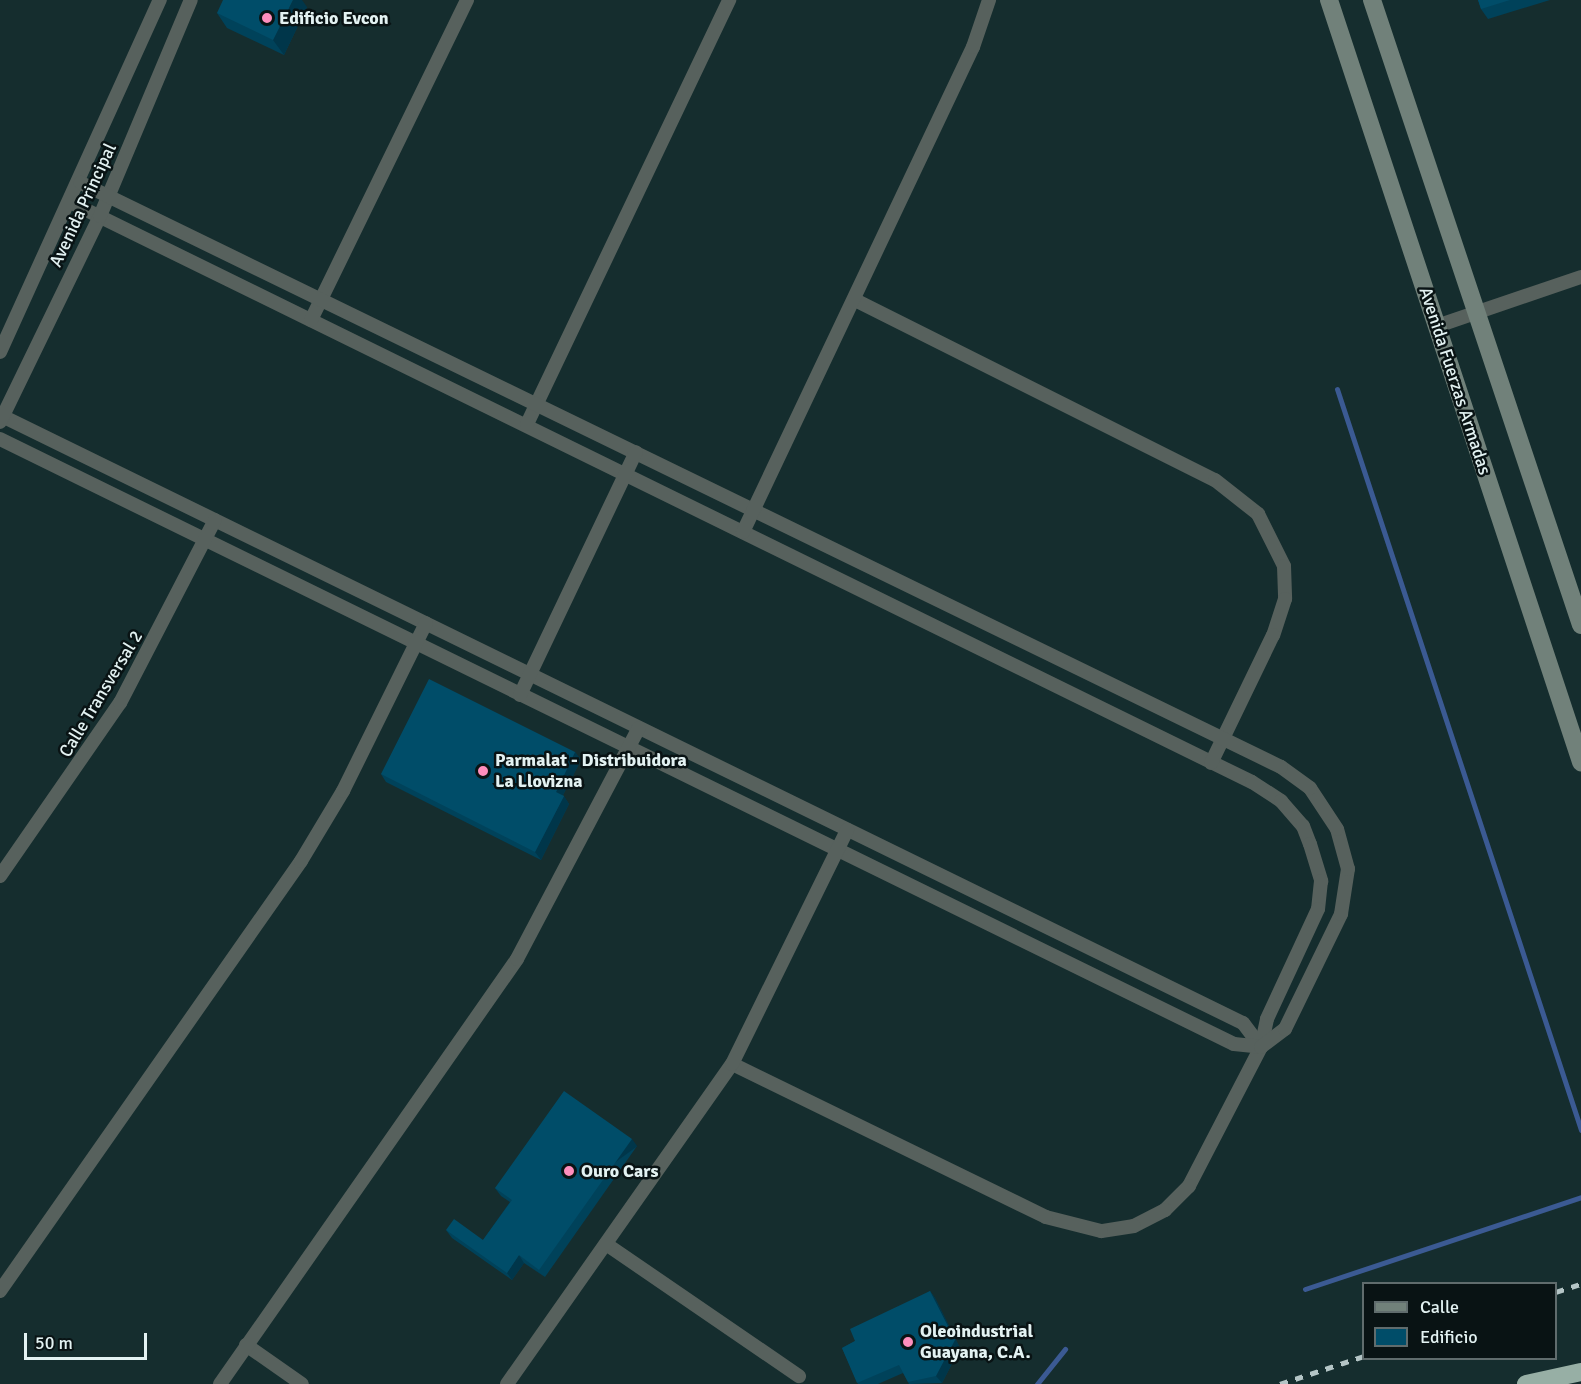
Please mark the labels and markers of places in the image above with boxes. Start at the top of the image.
place label: Edificio Evcon [279,7,389,29]
marker: Edificio Evcon [260,11,274,25]
place label: Parmalat - Distribuidora La Llovizna [495,750,687,792]
marker: Parmalat - Distribuidora La Llovizna [476,764,490,778]
place label: Ouro Cars [581,1160,658,1182]
marker: Ouro Cars [562,1164,576,1178]
place label: Oleoindustrial Guayana, C.A. [920,1321,1033,1364]
marker: Oleoindustrial Guayana, C.A. [901,1335,915,1349]

